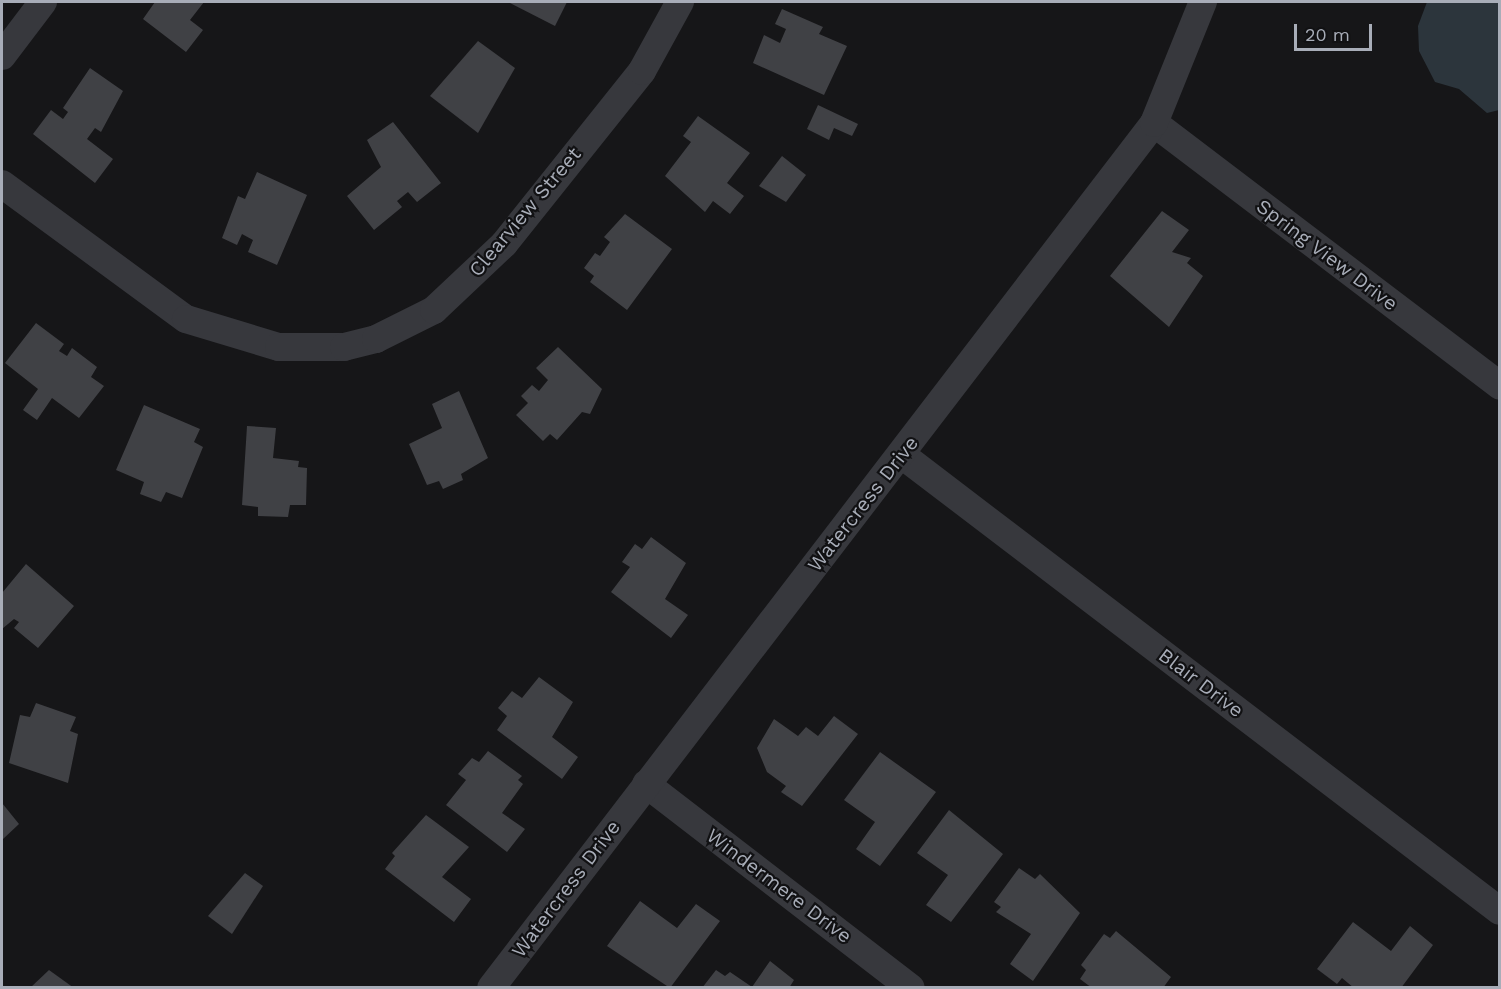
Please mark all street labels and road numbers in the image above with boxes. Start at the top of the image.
street label: Clearview Street [464,142,586,282]
street label: Spring View Drive [1251,194,1403,316]
street label: Watercress Drive [803,431,923,577]
street label: Blair Drive [1154,643,1248,723]
street label: Watercress Drive [507,816,625,962]
street label: Windermere Drive [702,824,856,948]

